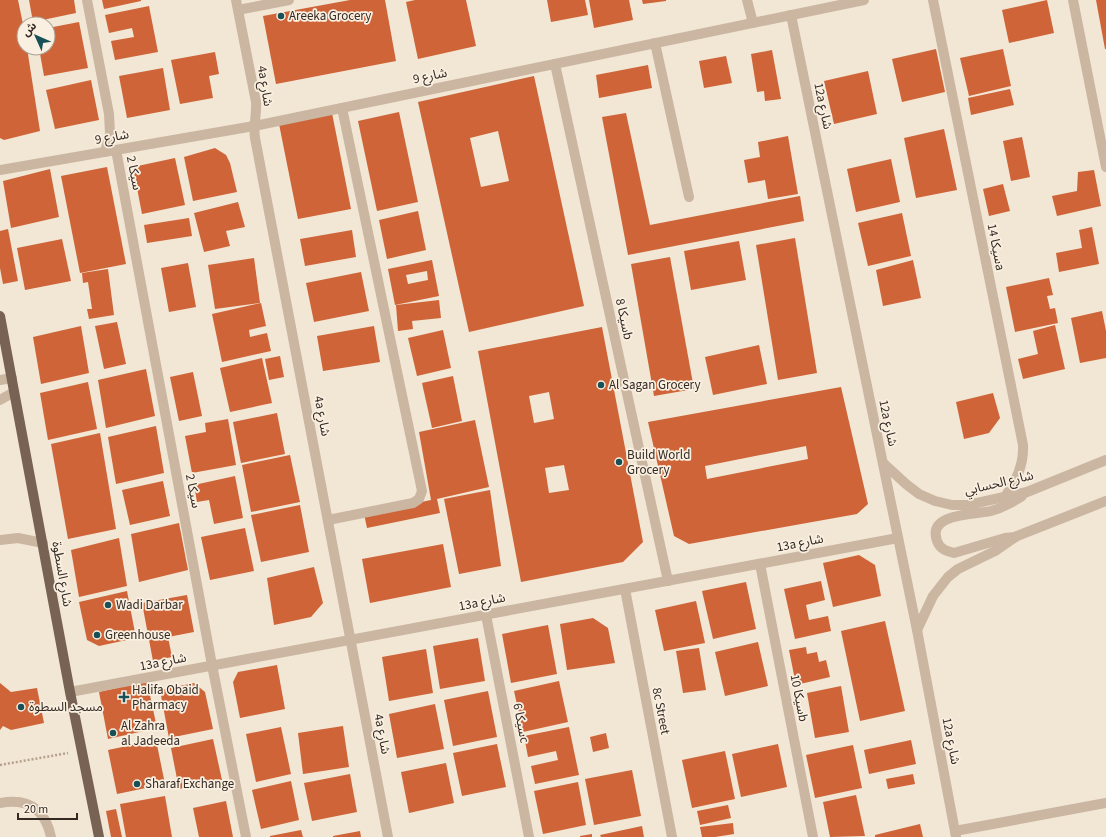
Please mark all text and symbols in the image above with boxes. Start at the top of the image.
place label: Areeka Grocery [289,7,371,25]
marker: Areeka Grocery [276,11,286,21]
north arrow [16,16,56,56]
text: ش [19,19,40,40]
street label: 4a شارع [252,64,277,108]
street label: شارع 9 [411,64,449,89]
street label: 12a شارع [808,81,837,131]
street label: شارع 9 [93,125,131,150]
street label: سيكا 2 [122,154,146,192]
street label: سيكا 14a [983,222,1009,272]
street label: سيكا 8b [611,297,637,341]
place label: Al Sagan Grocery [609,376,701,394]
marker: Al Sagan Grocery [596,380,606,390]
street label: 4a شارع [308,394,335,438]
street label: 12a شارع [873,398,902,448]
place label: Build World Grocery [627,446,690,479]
marker: Build World Grocery [614,457,624,467]
street label: شارع الحسابي [963,466,1036,501]
street label: سيكا 2 [181,472,205,510]
street label: 13a شارع [775,530,825,557]
street label: شارع السطوة [46,540,77,608]
street label: 13a شارع [457,589,507,616]
place label: Wadi Darbar [116,596,183,614]
marker: Wadi Darbar [103,600,113,610]
place label: Greenhouse [105,626,171,644]
marker: Greenhouse [92,630,102,640]
street label: 13a شارع [138,649,188,676]
street label: سيكا 10b [786,673,812,723]
place label: Halifa Obaid Pharmacy [132,681,199,714]
street label: 8c Street [648,686,674,737]
marker: Halifa Obaid Pharmacy [119,692,129,702]
place label: مسجد السطوة [29,698,103,716]
street label: سيكا 6c [508,701,534,745]
marker: مسجد السطوة [16,702,26,712]
street label: 4a شارع [368,712,395,756]
street label: 12a شارع [937,716,964,766]
place label: Al Zahra al Jadeeda [121,717,180,750]
marker: Al Zahra al Jadeeda [108,728,118,738]
place label: Sharaf Exchange [145,775,234,793]
marker: Sharaf Exchange [132,779,142,789]
scale bar [18,795,77,821]
text: 20 m [24,801,48,818]

